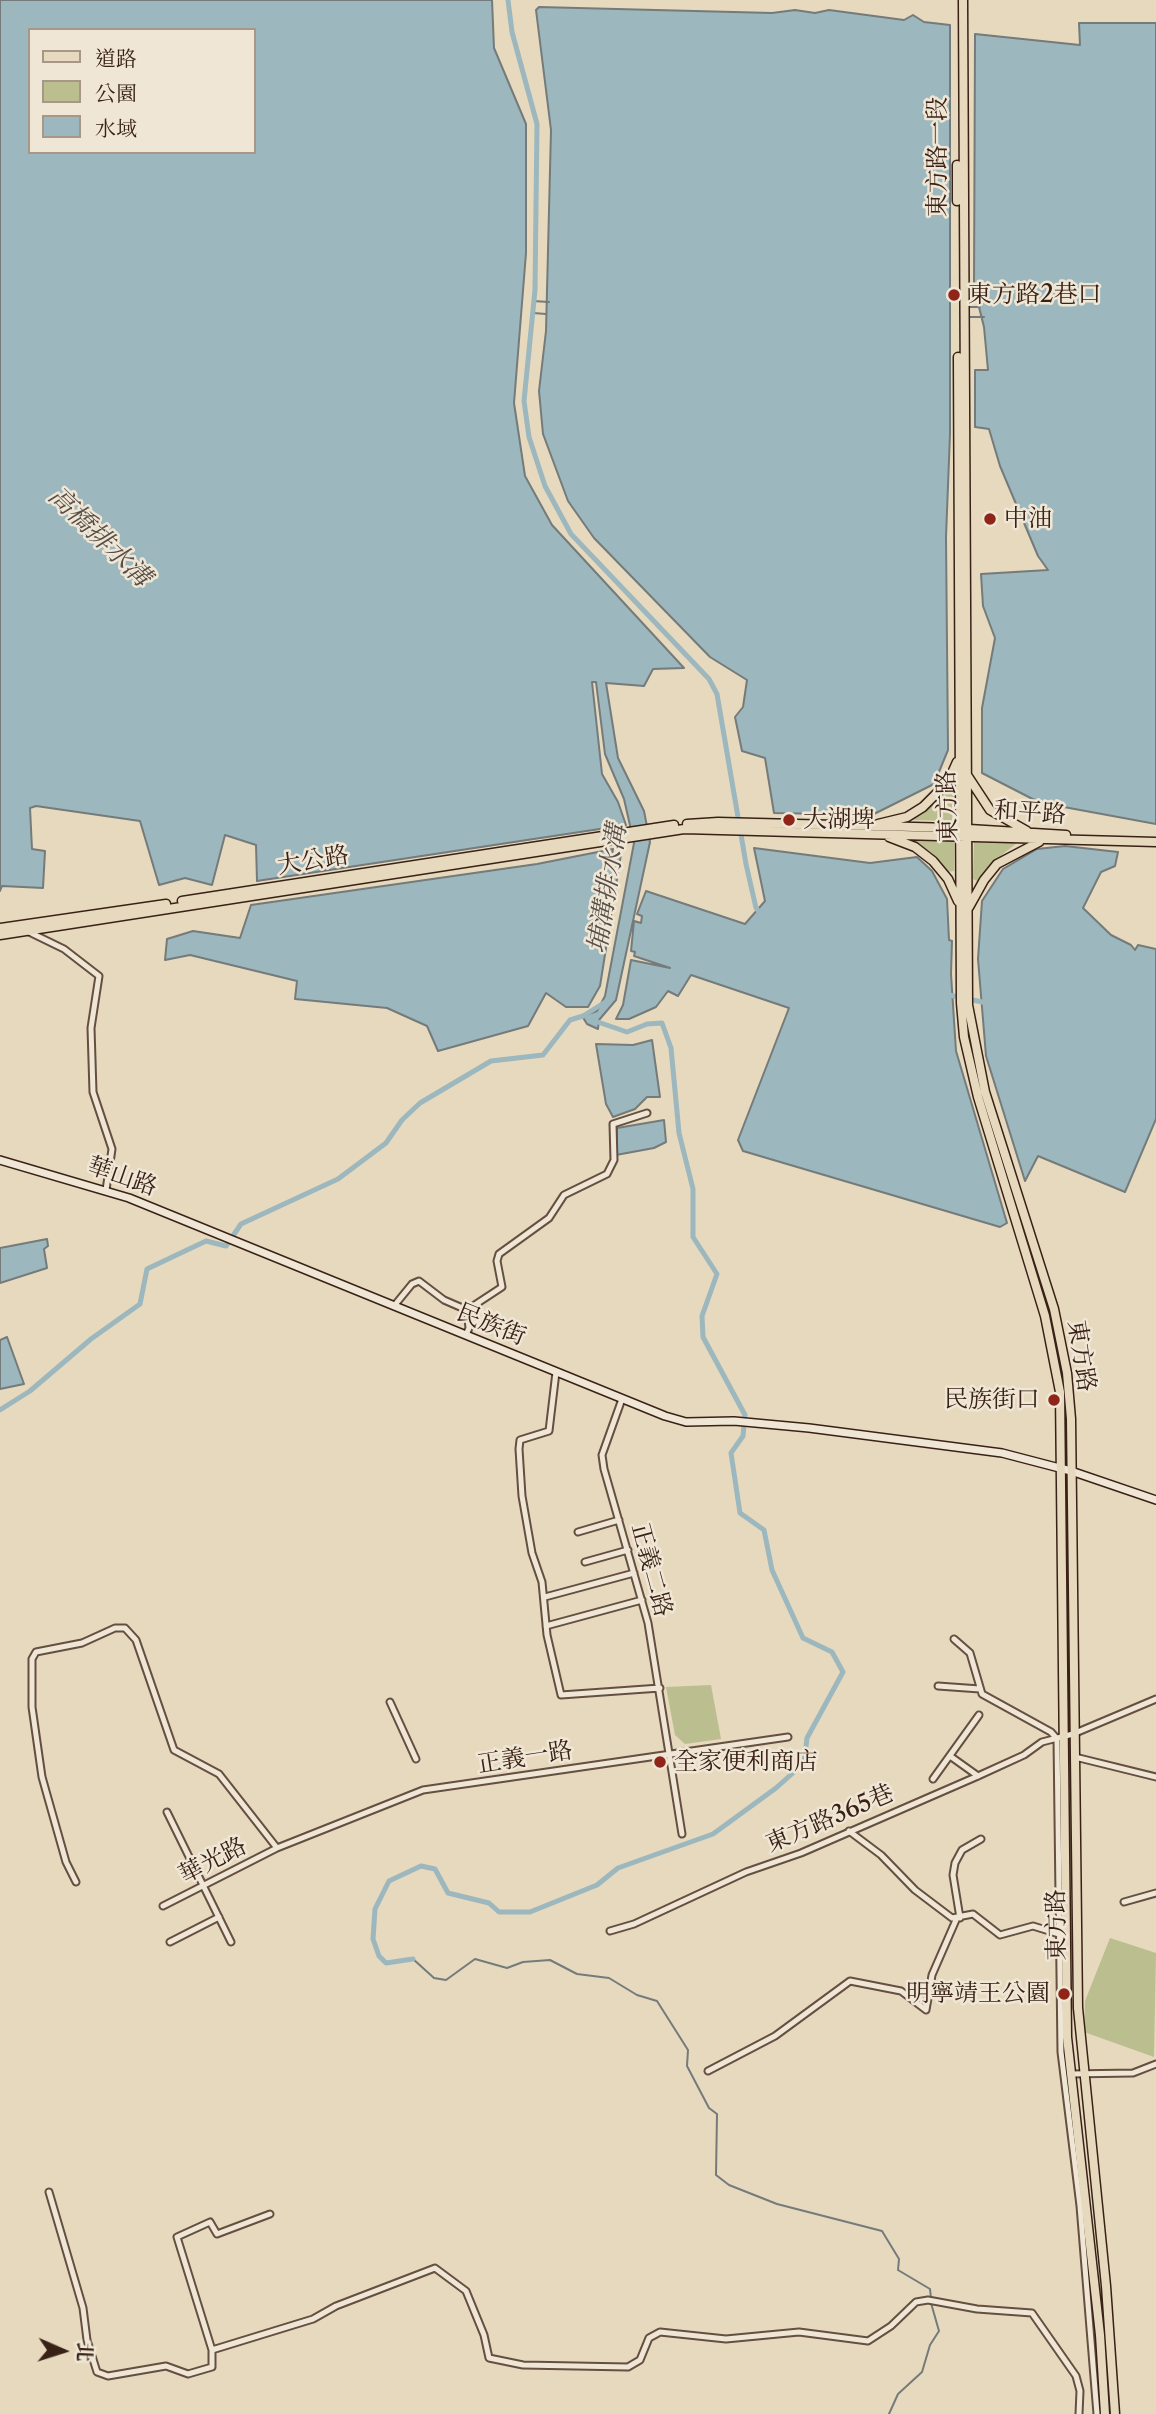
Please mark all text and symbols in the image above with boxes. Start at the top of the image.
legend [28,28,256,154]
text: 道路 [95,46,137,71]
text: 公園 [95,81,137,106]
street label: 東方路一段 [924,97,952,217]
text: 水域 [95,116,137,141]
place label: 東方路2巷口 [968,281,1102,309]
marker: 東方路2巷口 [946,287,962,303]
water label: 高橋排水溝 [41,481,157,593]
place label: 中油 [1004,505,1052,533]
marker: 中油 [982,511,998,527]
street label: 東方路 [932,770,964,842]
street label: 和平路 [993,796,1067,830]
place label: 大湖埤 [803,806,875,834]
marker: 大湖埤 [781,812,797,828]
water label: 埔溝排水溝 [582,822,634,956]
street label: 大公路 [275,841,351,881]
street label: 華山路 [83,1152,161,1202]
street label: 民族街 [452,1298,530,1352]
street label: 東方路 [1061,1318,1101,1394]
place label: 民族街口 [944,1386,1040,1414]
marker: 民族街口 [1046,1392,1062,1408]
street label: 正義二路 [625,1520,677,1620]
street label: 正義一路 [475,1736,575,1780]
place label: 全家便利商店 [674,1748,818,1776]
marker: 全家便利商店 [652,1754,668,1770]
street label: 東方路365巷 [762,1779,898,1859]
street label: 華光路 [174,1832,252,1890]
street label: 東方路 [1042,1889,1072,1961]
place label: 明寧靖王公園 [906,1980,1050,2008]
marker: 明寧靖王公園 [1056,1986,1072,2002]
north arrow [28,2316,98,2386]
text: 北 [72,2342,96,2362]

